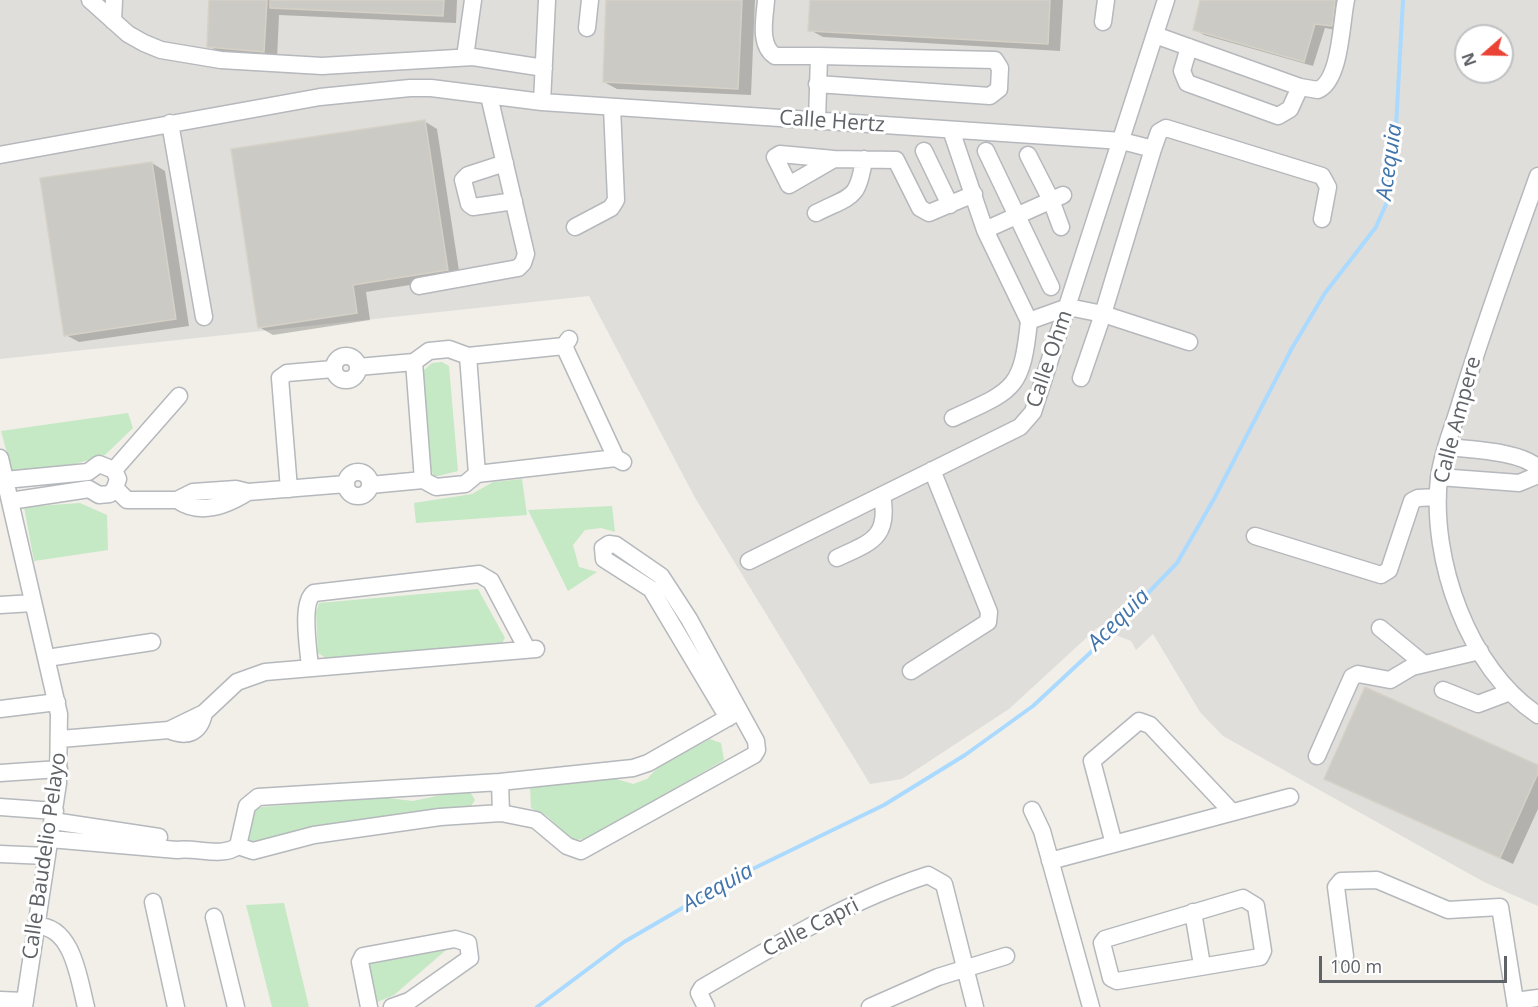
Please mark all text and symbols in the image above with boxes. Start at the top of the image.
north arrow [1454,24,1514,84]
text: N [1456,50,1482,69]
street label: Calle Hertz [778,106,886,138]
water label: Acequia [1372,122,1408,202]
street label: Calle Ohm [1022,307,1078,411]
street label: Calle Ampere [1429,354,1487,486]
water label: Acequia [1083,584,1155,656]
street label: Calle Baudelio Pelayo [18,751,72,961]
water label: Acequia [678,858,758,918]
street label: Calle Capri [759,893,863,963]
scale bar [1322,944,1510,982]
text: 100 m [1330,954,1382,978]

